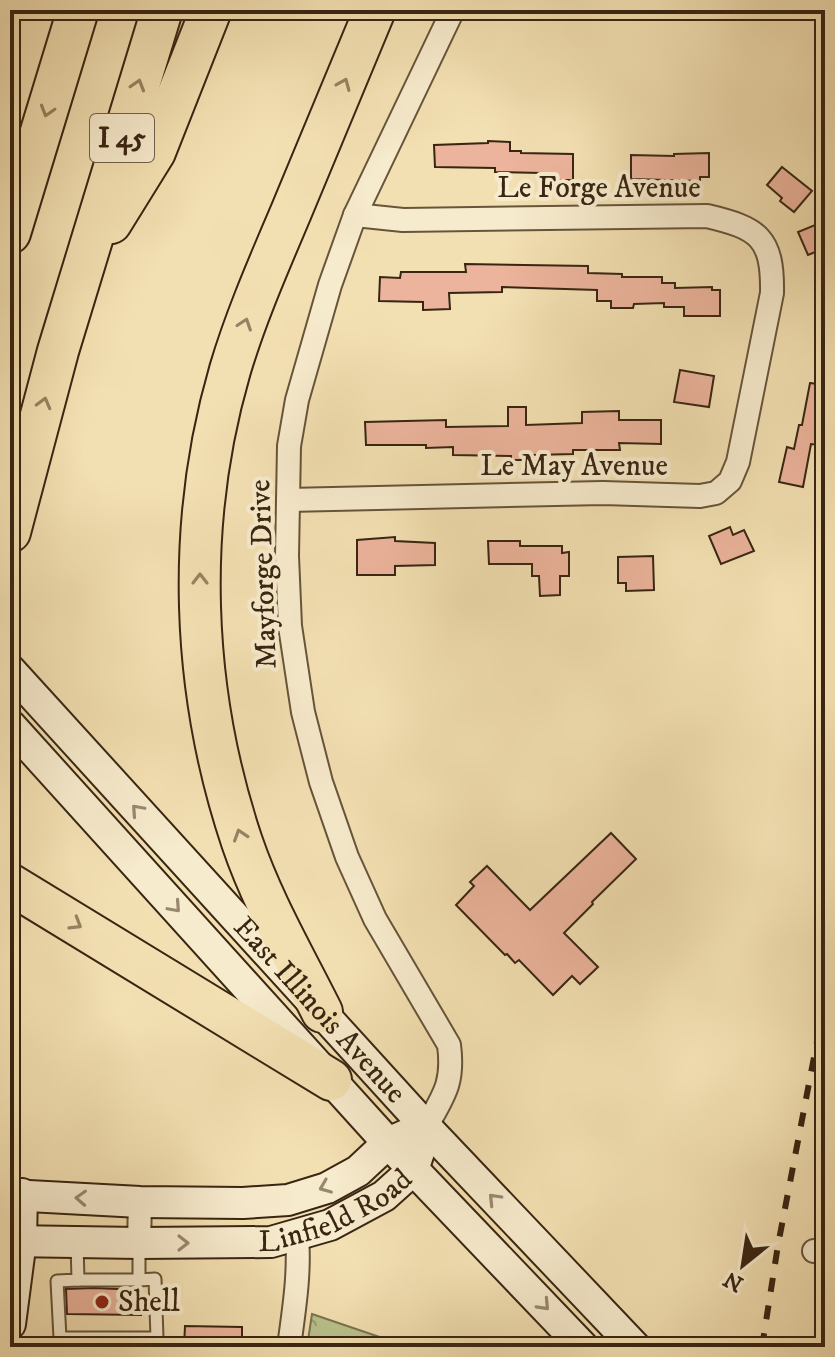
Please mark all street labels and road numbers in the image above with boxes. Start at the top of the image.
road number: I 45 [90,114,154,162]
street label: Le Forge Avenue [497,170,701,207]
street label: Le May Avenue [480,448,668,485]
street label: Mayforge Drive [242,479,286,669]
street label: East Illinois Avenue [225,909,414,1111]
street label: Linfield Road [258,1161,420,1261]

